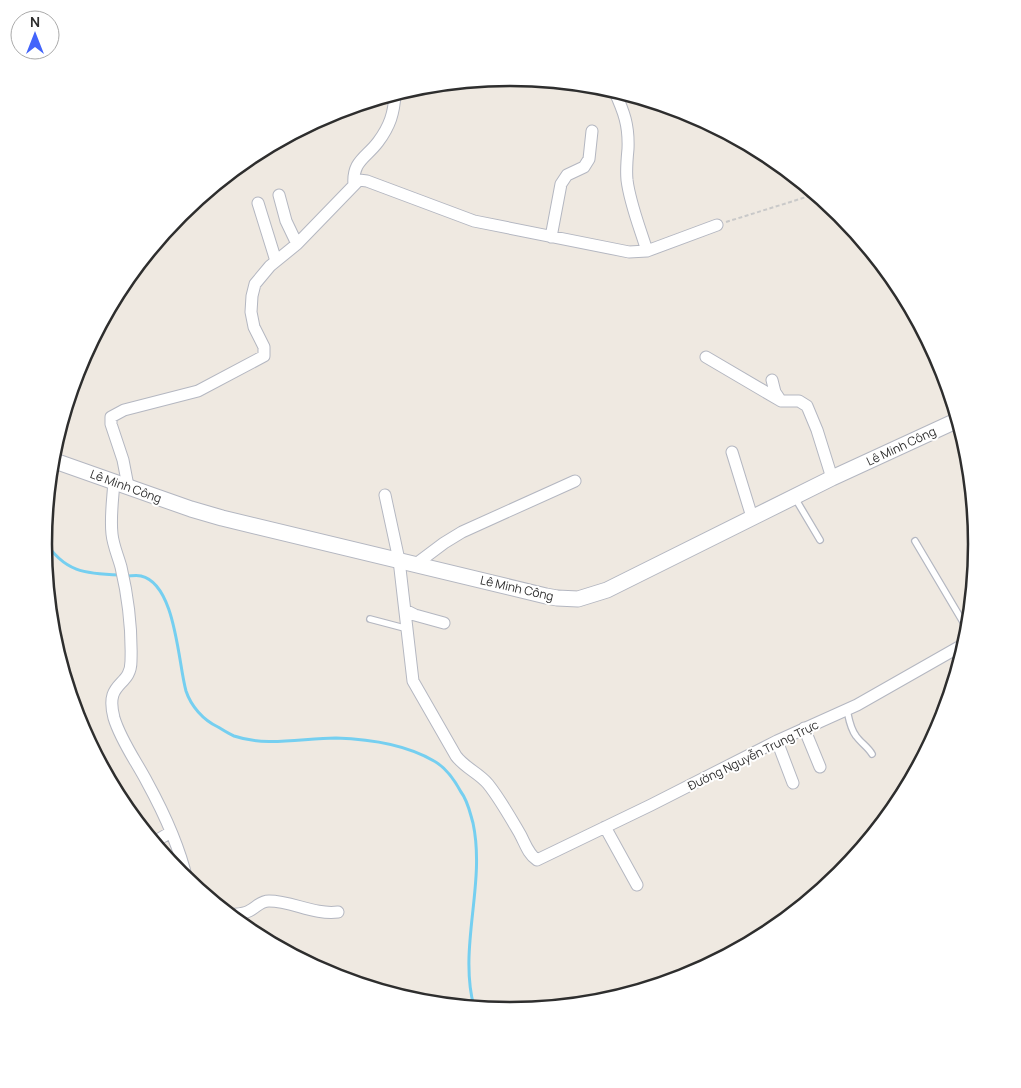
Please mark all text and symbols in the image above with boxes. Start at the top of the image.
north arrow [10,10,60,60]
text: N [30,12,40,31]
street label: Lê Minh Công [863,422,939,470]
street label: Lê Minh Công [88,465,164,507]
street label: Lê Minh Công [479,571,555,605]
street label: Đường Nguyễn Trung Trực [685,716,821,794]

